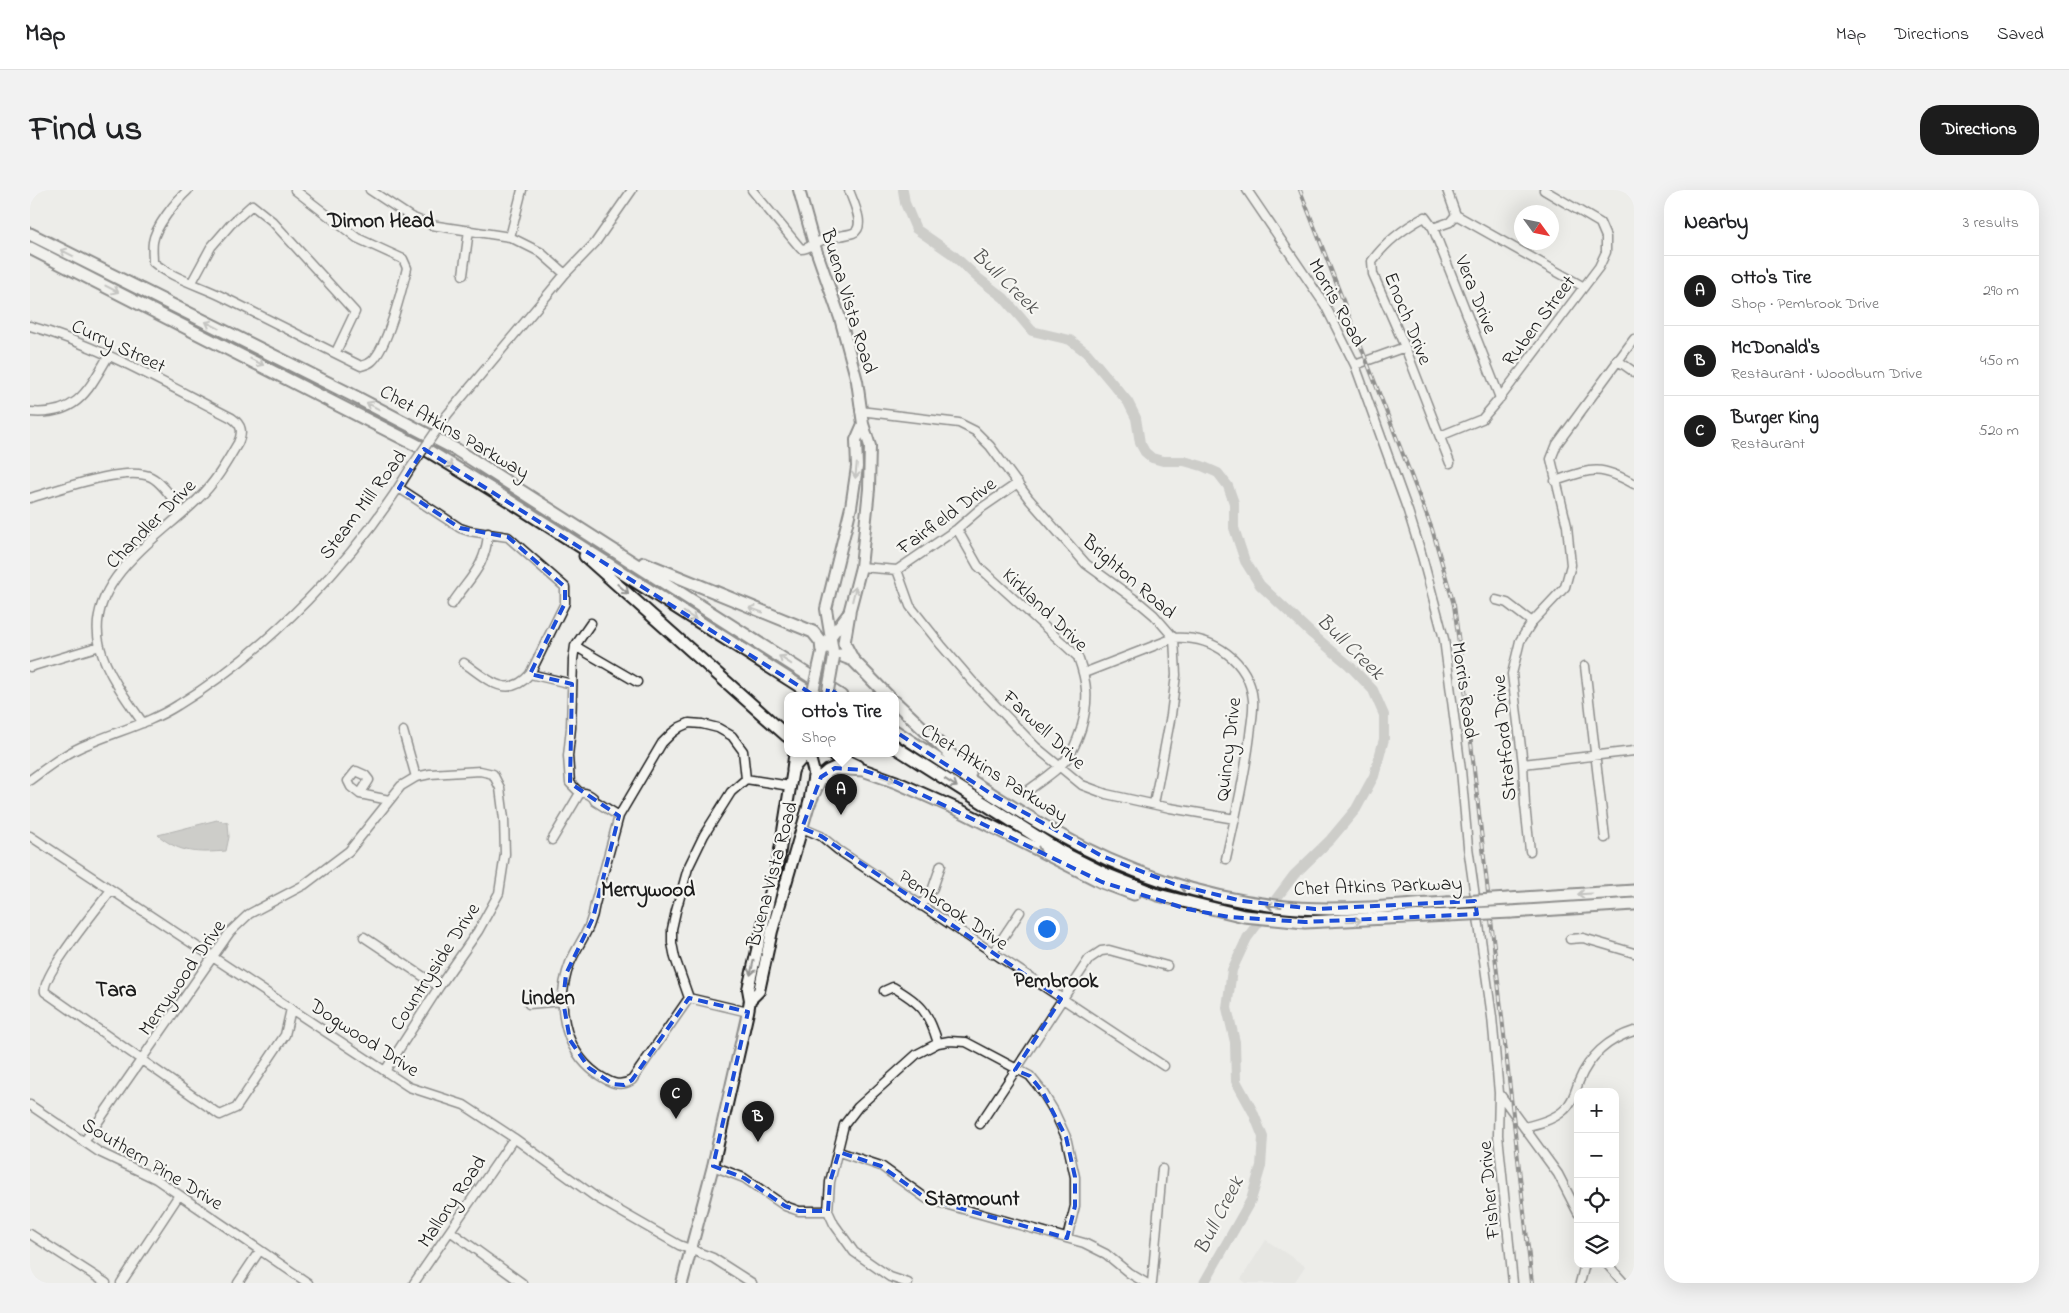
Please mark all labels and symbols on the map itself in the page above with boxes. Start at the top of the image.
north arrow [1514,205,1559,250]
district label: Dimon Head [327,207,435,237]
street label: Buena Vista Road [812,225,883,378]
water label: Bull Creek [964,241,1046,322]
one-way arrow [60,248,75,257]
street label: Vera Drive [1445,251,1504,338]
street label: Morris Road [1300,254,1372,353]
street label: Enoch Drive [1375,268,1438,370]
street label: Ruben Street [1496,270,1584,373]
one-way arrow [105,284,120,294]
street label: Curry Street [66,313,170,382]
one-way arrow [205,320,220,329]
one-way arrow [249,358,264,368]
street label: Chet Atkins Parkway [373,378,534,488]
one-way arrow [366,401,381,410]
street label: Steam Mill Road [313,445,415,566]
one-way arrow [440,458,454,468]
one-way arrow [851,463,861,479]
street label: Fairfield Drive [891,471,1003,564]
street label: Chandler Drive [100,473,204,577]
street label: Brighton Road [1073,528,1182,628]
street label: Kirkland Drive [995,562,1094,660]
one-way arrow [616,583,629,595]
one-way arrow [850,586,859,602]
one-way arrow [749,605,764,614]
water label: Bull Creek [1309,607,1391,688]
one-way arrow [682,611,696,621]
street label: Morris Road [1442,640,1485,741]
one-way arrow [779,655,793,665]
street label: Stratford Drive [1486,674,1525,802]
street label: Farwell Drive [994,684,1092,777]
street label: Quincy Drive [1209,696,1250,803]
street label: Chet Atkins Parkway [914,717,1073,831]
pin: A [825,774,857,815]
one-way arrow [880,775,895,784]
one-way arrow [943,778,957,788]
street label: Buena Vista Road [740,799,807,952]
one-way arrow [1027,844,1042,854]
street label: Pembrook Drive [892,863,1014,959]
street label: Chet Atkins Parkway [1293,870,1463,905]
district label: Merrywood [601,876,695,908]
one-way arrow [1179,882,1195,892]
one-way arrow [1578,889,1594,898]
street label: Countryside Drive [384,898,488,1037]
one-way arrow [1267,901,1283,911]
street label: Merrywood Drive [132,914,234,1043]
your location [1034,916,1060,942]
one-way arrow [1345,916,1361,926]
one-way arrow [747,960,757,976]
district label: Pembrook [1014,967,1099,997]
district label: Tara [95,976,137,1006]
district label: Linden [521,984,575,1014]
street label: Dogwood Drive [302,992,424,1086]
pin: C [660,1078,692,1119]
pin: B [742,1101,774,1142]
street label: Southern Pine Drive [75,1111,228,1219]
street label: Fisher Drive [1472,1140,1509,1241]
street label: Mallory Road [411,1150,495,1254]
water label: Bull Creek [1187,1171,1253,1260]
district label: Starmount [925,1185,1020,1215]

